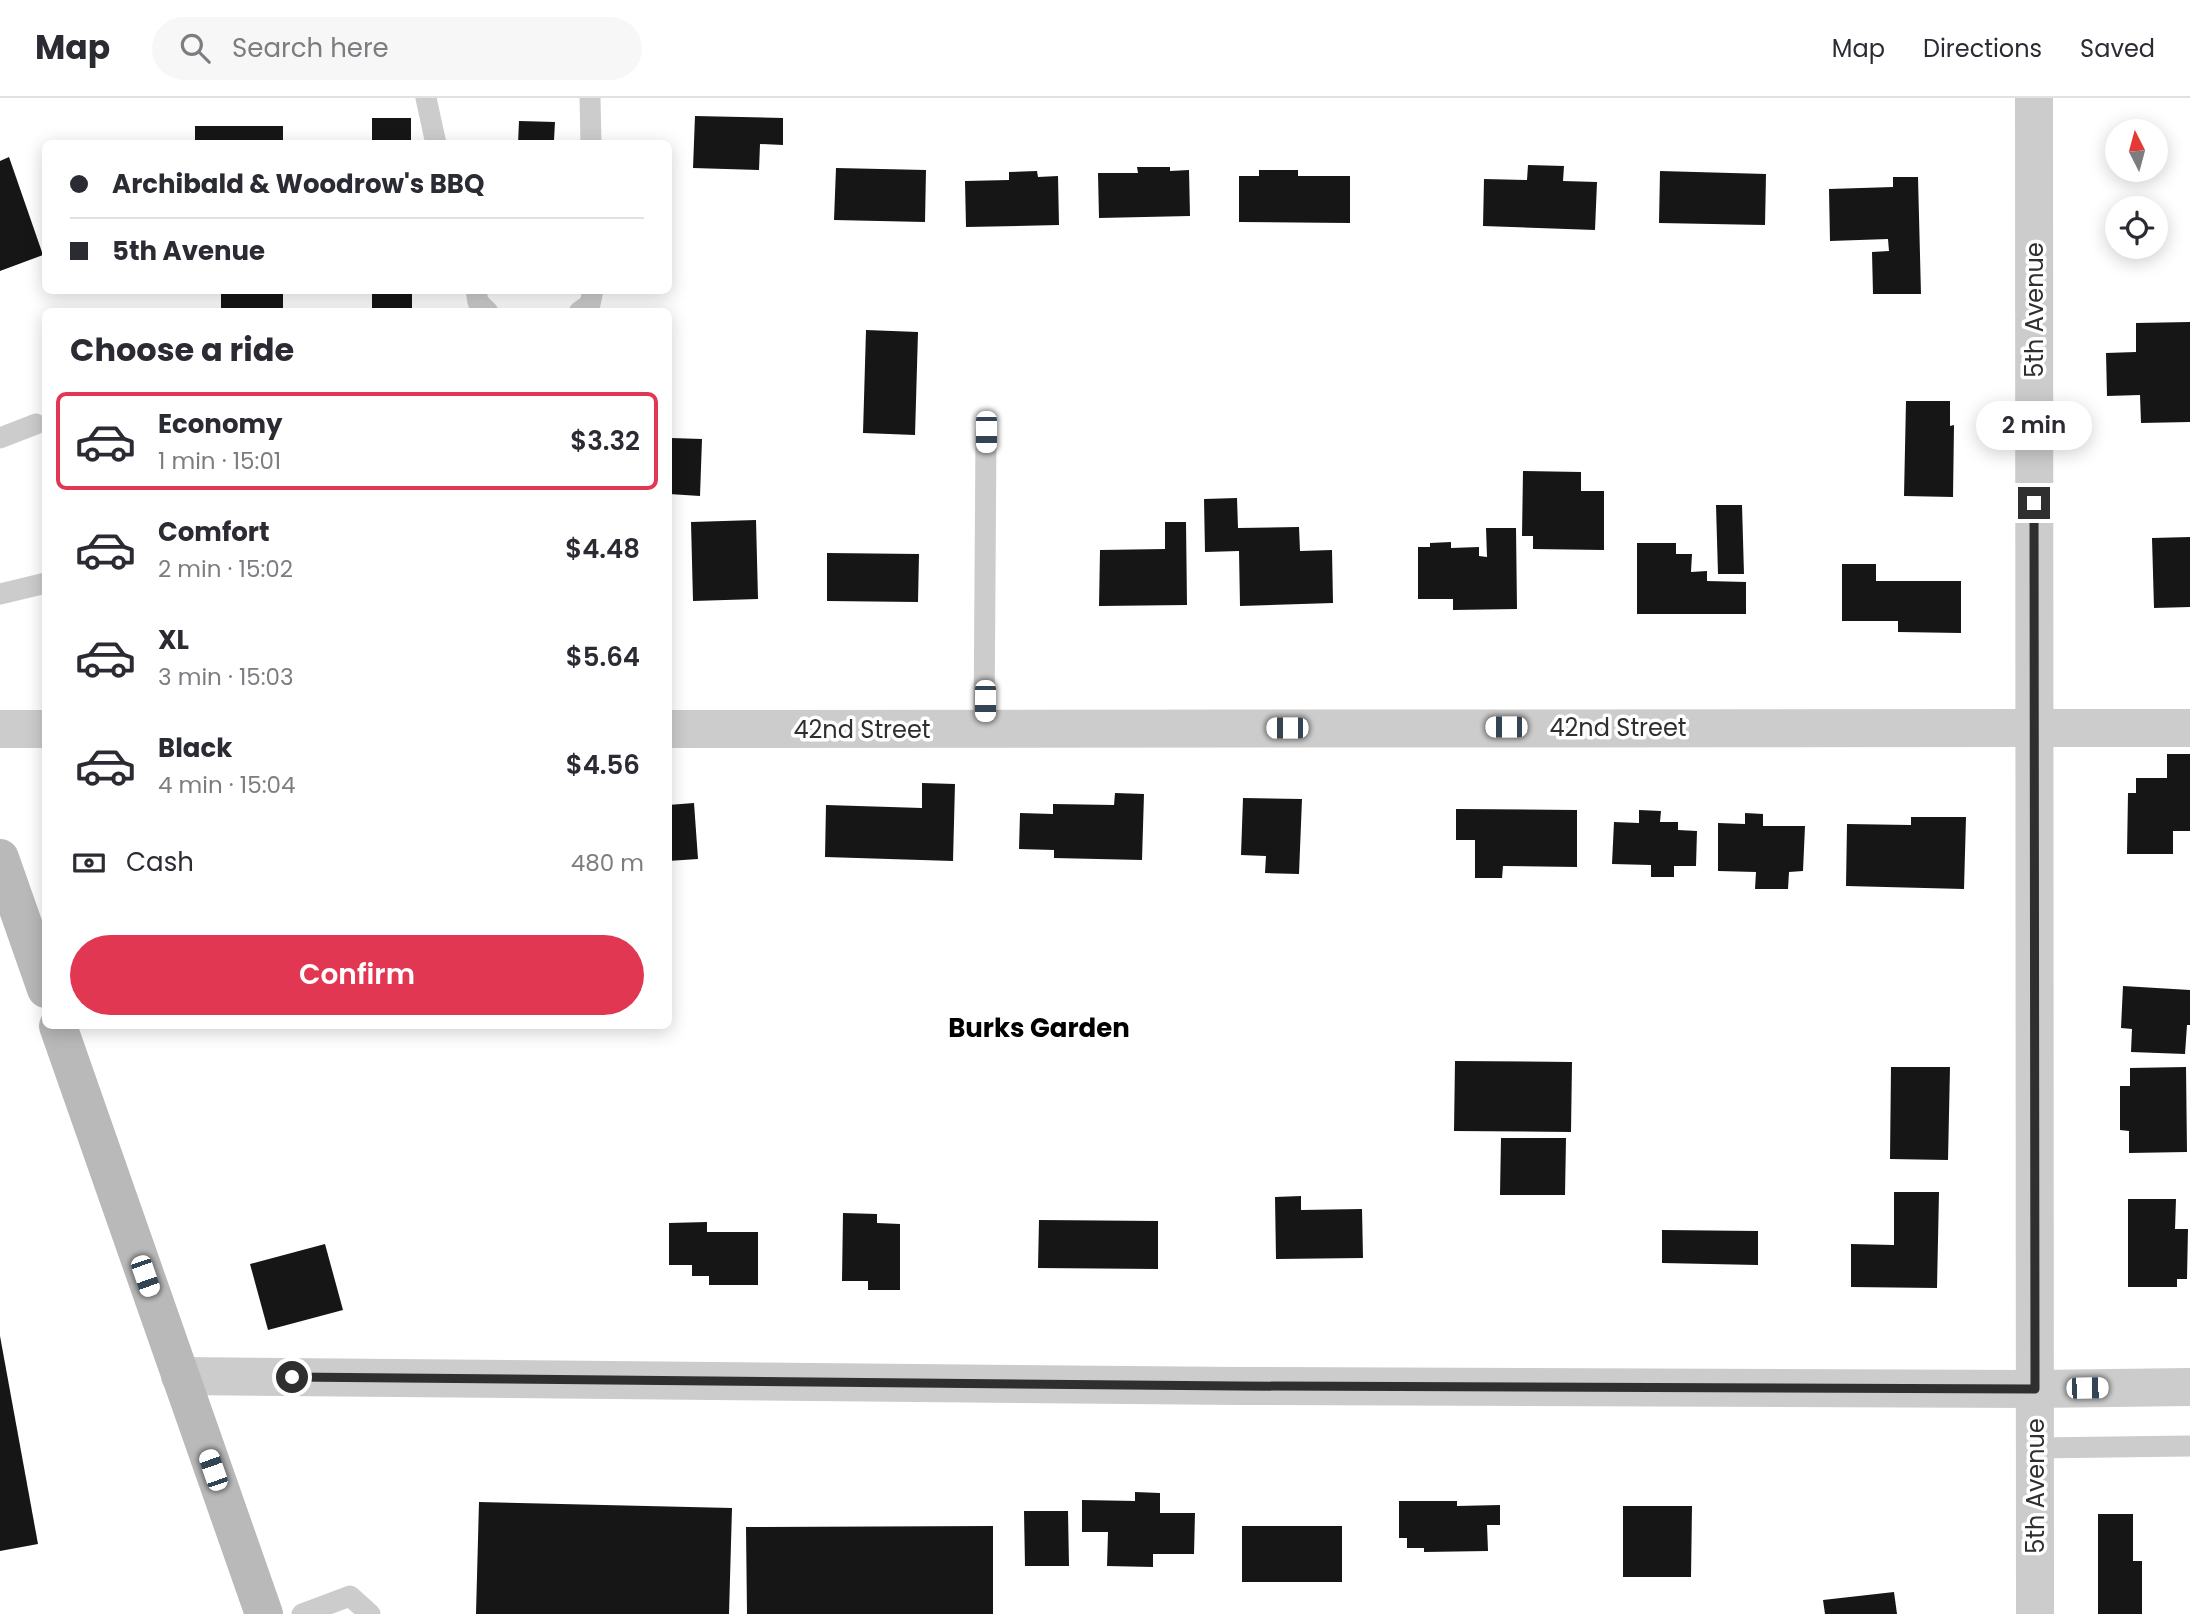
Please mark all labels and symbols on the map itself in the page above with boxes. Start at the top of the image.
north arrow [2105,119,2168,182]
street label: 5th Avenue [2018,242,2051,378]
callout: 2 min [1976,402,2092,450]
car [976,411,997,453]
route end [2018,487,2050,519]
car [975,680,996,722]
street label: 42nd Street [1549,711,1687,744]
street label: 42nd Street [793,713,931,746]
car [1486,717,1528,738]
car [1267,718,1309,739]
district label: Burks Garden [948,1010,1130,1046]
car [129,1253,162,1299]
route start [276,1361,308,1393]
car [2066,1377,2109,1399]
street label: 5th Avenue [2019,1418,2052,1554]
car [197,1447,230,1493]

